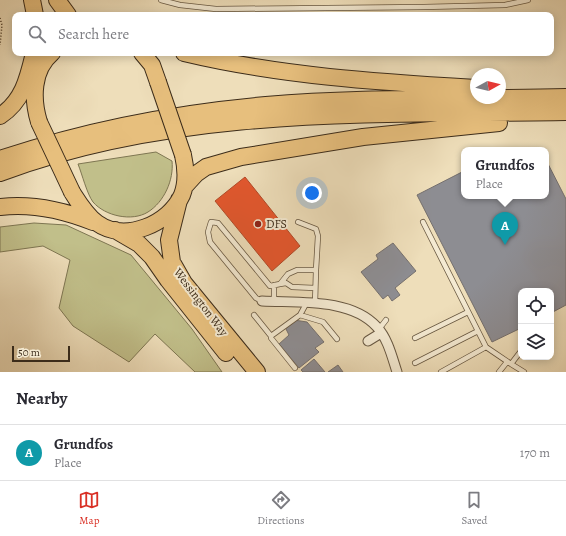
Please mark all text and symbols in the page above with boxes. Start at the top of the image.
search box [12,12,554,56]
icon: search [26,23,48,45]
text: Search here [58,24,129,44]
north arrow [470,68,506,104]
popup [461,147,549,199]
text: Grundfos [475,155,535,175]
text: Place [475,175,503,192]
your location [302,183,322,203]
pin: A [492,212,518,245]
place label: DFS [266,216,287,232]
marker: DFS [253,219,263,229]
street label: Wessington Way [170,264,232,340]
map controls [518,288,554,360]
button: locate [518,288,554,324]
button: layers [518,324,554,360]
scale bar [12,344,70,363]
text: 50 m [18,345,40,360]
text: Nearby [16,387,67,410]
text: Grundfos [54,434,113,454]
text: A [25,444,33,461]
text: 170 m [520,444,550,461]
text: Place [54,454,82,471]
tab: Map [78,489,100,528]
tab: Directions [257,489,305,528]
tab: Saved [461,489,488,528]

